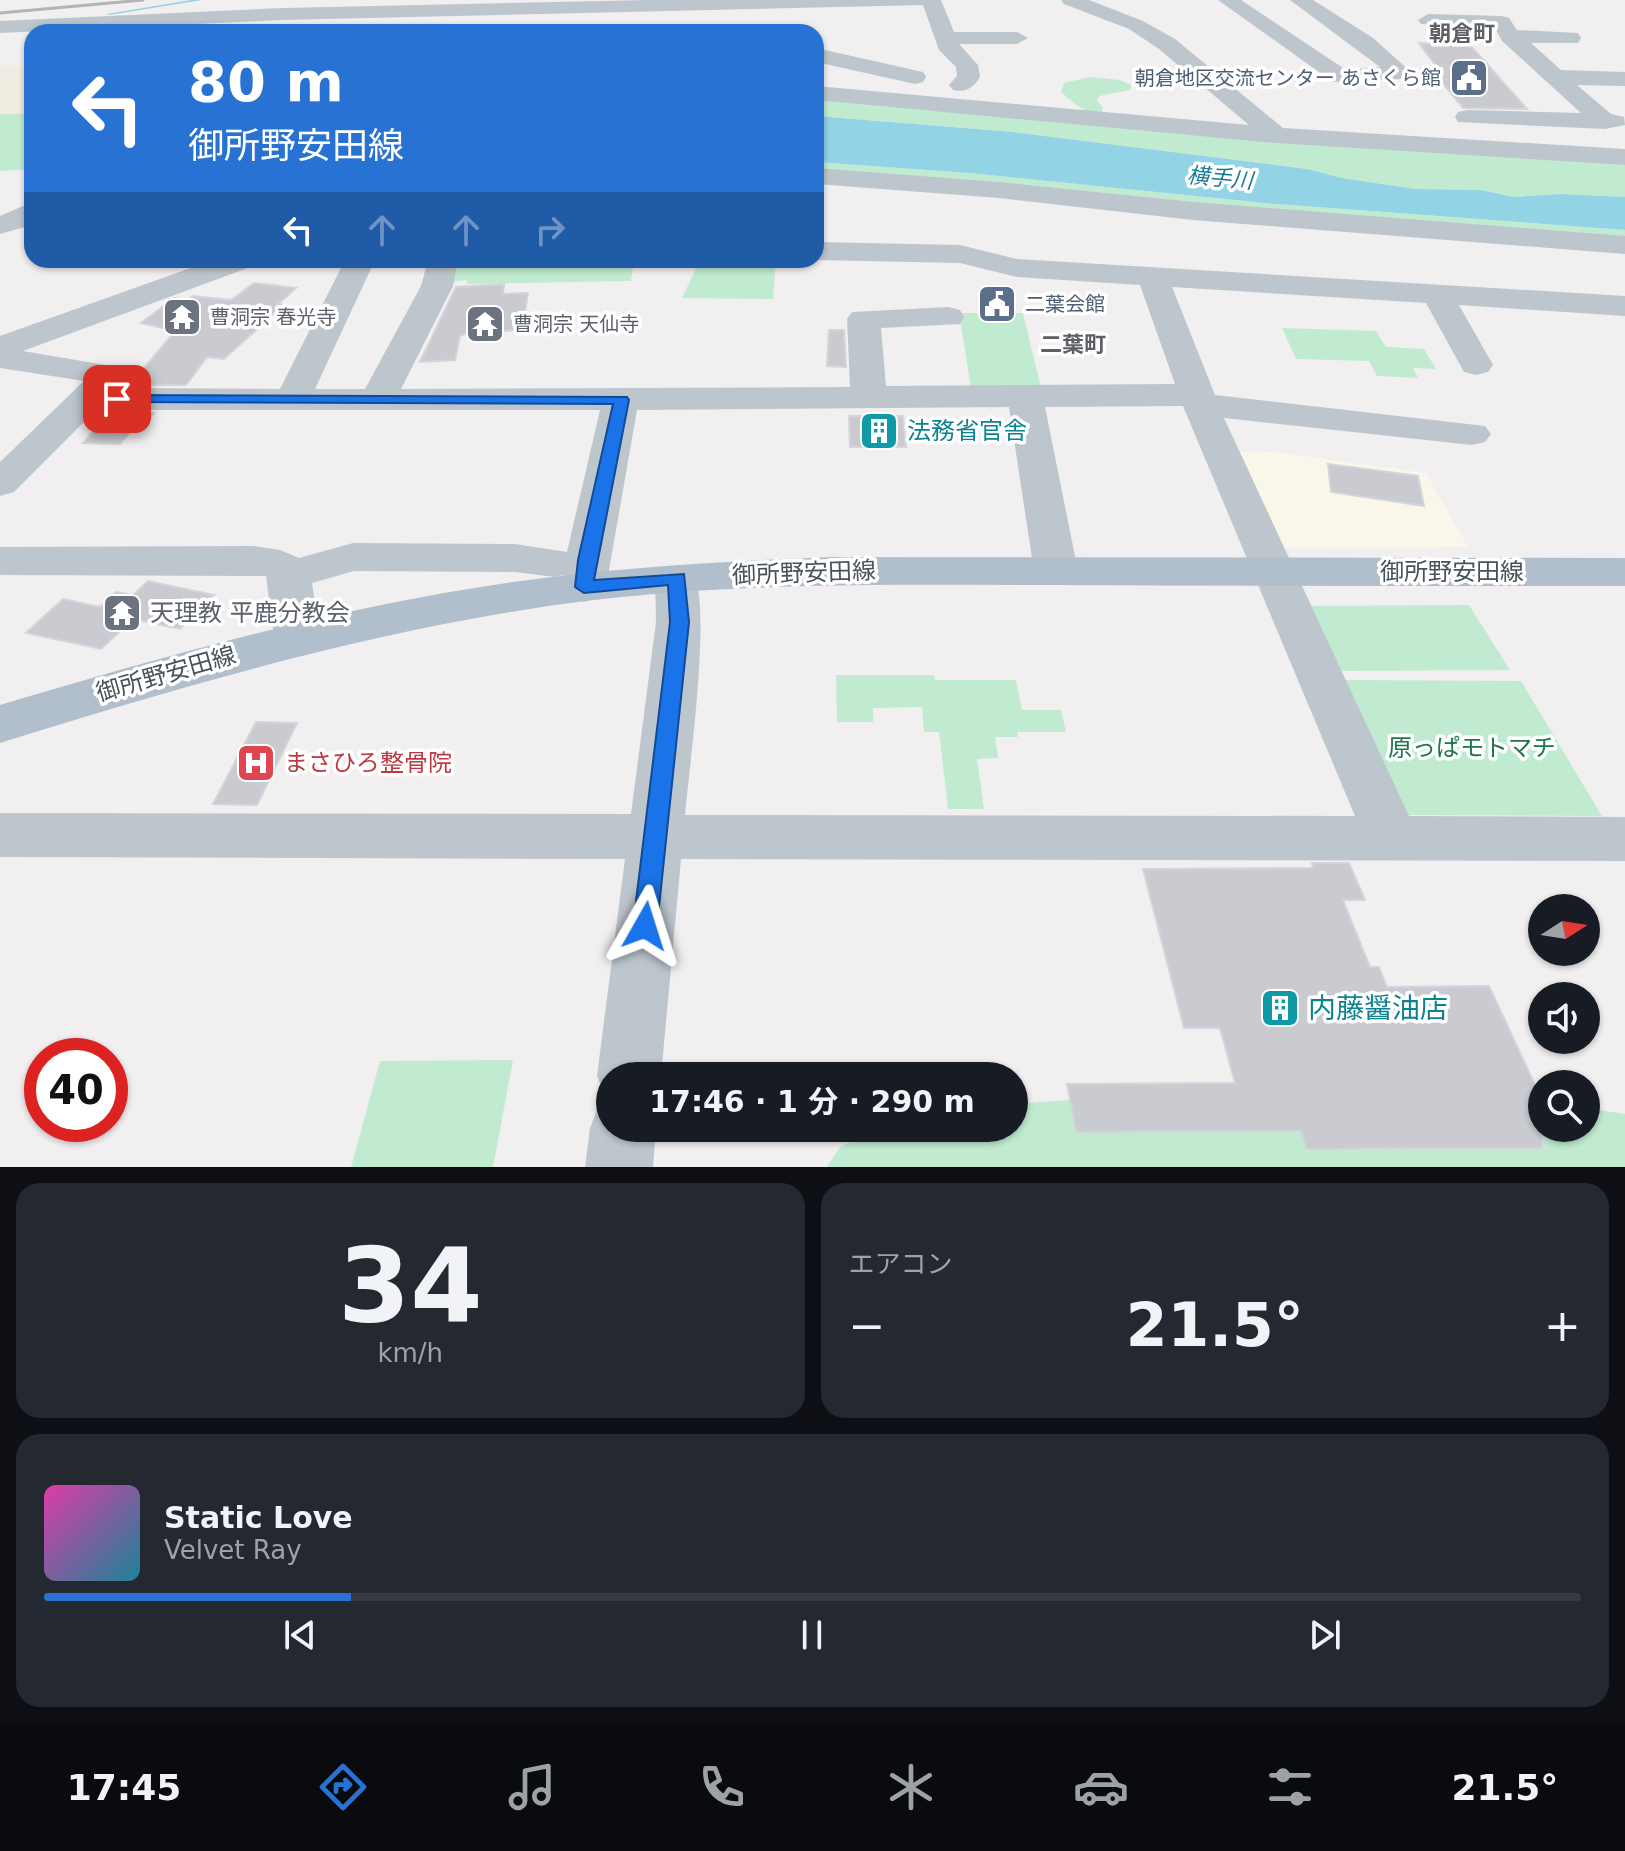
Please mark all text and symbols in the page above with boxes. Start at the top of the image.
district label: 朝倉町 [1429,21,1495,46]
text: 80 m [188,49,344,114]
icon: left [56,56,160,160]
public building icon: 朝倉地区交流センター あさくら館 [1448,57,1490,99]
place label: 朝倉地区交流センター あさくら館 [1135,66,1441,90]
text: 御所野安田線 [188,125,404,166]
water label: 横手川 [1186,163,1256,194]
icon: left [276,208,320,252]
icon: ahead [360,208,404,252]
icon: ahead [444,208,488,252]
icon: right [528,208,572,252]
public building icon: 二葉会館 [976,283,1018,325]
place label: 二葉会館 [1025,292,1105,316]
temple icon: 曹洞宗 春光寺 [161,296,203,338]
temple icon: 曹洞宗 天仙寺 [464,303,506,345]
place label: 曹洞宗 春光寺 [210,305,336,329]
place label: 曹洞宗 天仙寺 [513,312,639,336]
district label: 二葉町 [1040,332,1106,357]
pin [83,365,151,433]
icon: arrive [95,377,139,421]
building icon: 法務省官舎 [858,410,900,452]
place label: 法務省官舎 [907,417,1027,445]
street label: 御所野安田線 [732,556,876,590]
street label: 御所野安田線 [1380,558,1524,586]
temple icon: 天理教 平鹿分教会 [101,592,143,634]
place label: 天理教 平鹿分教会 [150,599,350,627]
street label: 御所野安田線 [93,641,239,707]
park label: 原っぱモトマチ [1388,734,1556,762]
hospital icon: まさひろ整骨院 [235,742,277,784]
place label: まさひろ整骨院 [284,749,452,777]
position arrow [603,884,687,968]
north arrow [1528,894,1600,966]
map controls [1528,894,1600,1142]
button: sound [1528,982,1600,1054]
building icon: 内藤醤油店 [1259,987,1301,1029]
place label: 内藤醤油店 [1308,992,1448,1025]
speed limit sign: 40 [24,1038,128,1142]
button: search [1528,1070,1600,1142]
text: 17:46 · 1 分 · 290 m [649,1084,975,1119]
text: 34 [338,1225,483,1347]
text: エアコン [849,1249,953,1279]
text: 21.5° [1126,1290,1304,1360]
text: − [849,1300,885,1351]
text: + [1544,1300,1581,1351]
text: km/h [377,1338,443,1368]
text: Static Love [164,1500,353,1535]
text: Velvet Ray [164,1535,302,1565]
icon: previous [278,1613,322,1657]
icon: pause [790,1613,834,1657]
icon: next [1303,1613,1347,1657]
icon: directions [315,1759,371,1815]
icon: music [504,1759,560,1815]
icon: phone [694,1759,750,1815]
icon: climate [883,1759,939,1815]
icon: car [1073,1759,1129,1815]
icon: filters [1262,1759,1318,1815]
text: 17:45 [67,1767,181,1808]
text: 21.5° [1451,1767,1558,1808]

